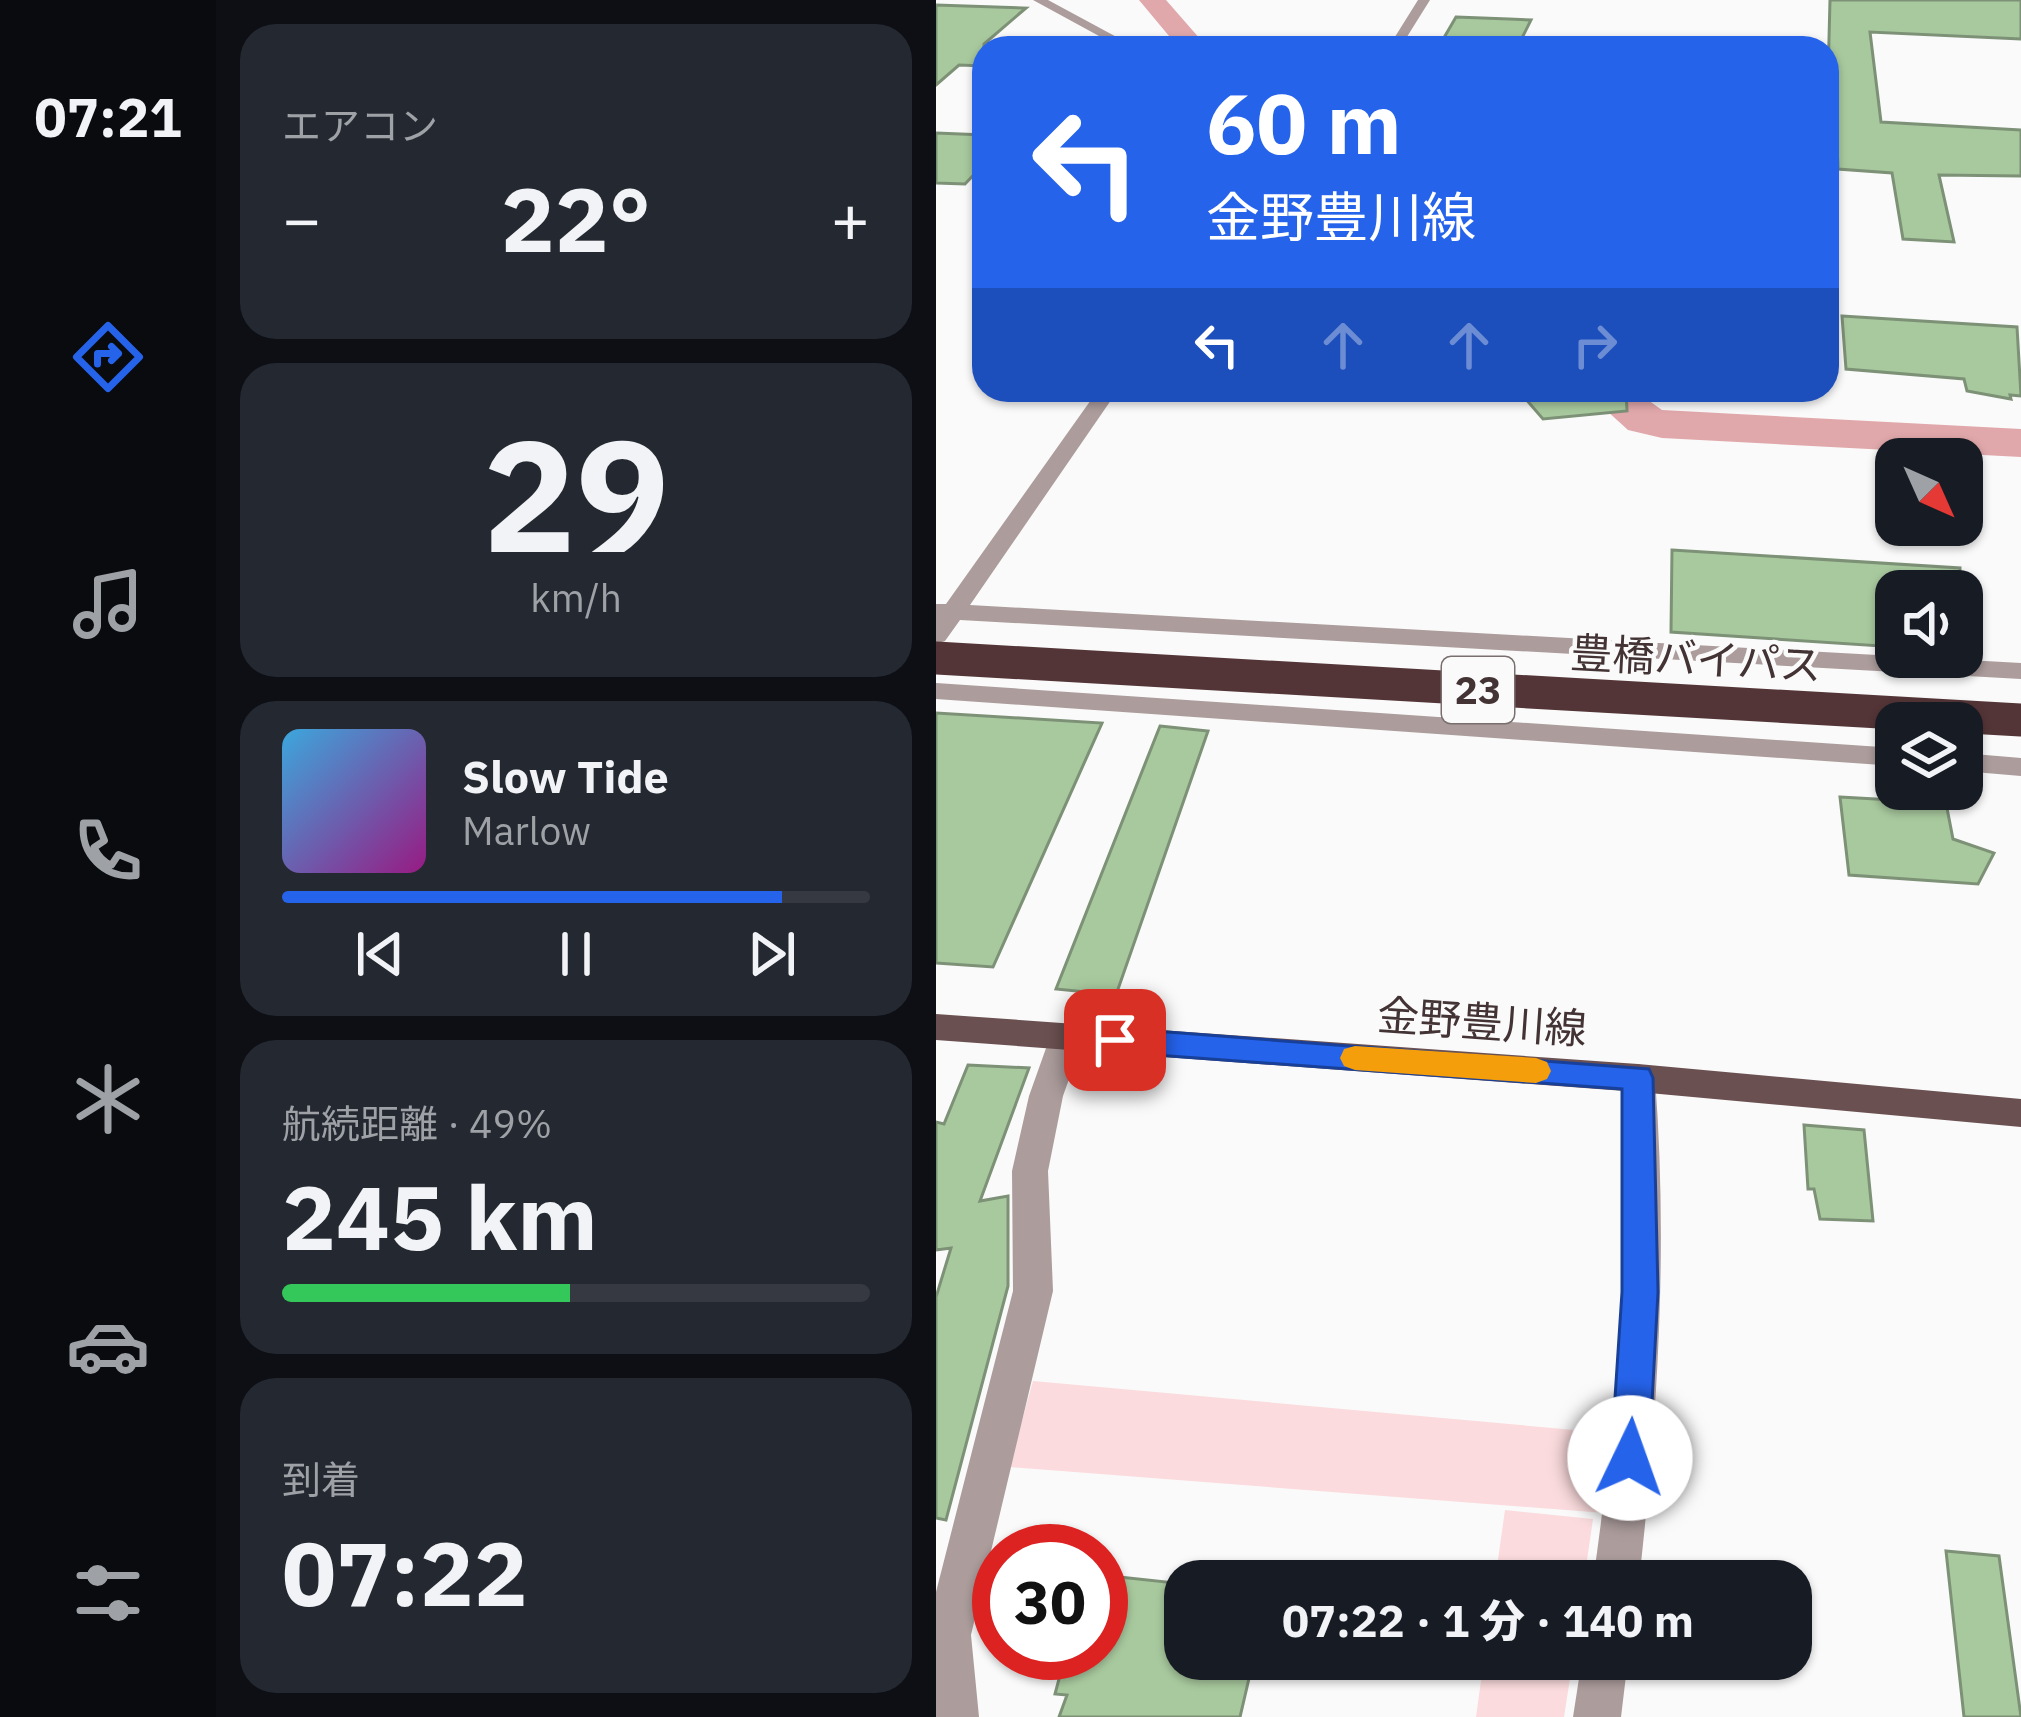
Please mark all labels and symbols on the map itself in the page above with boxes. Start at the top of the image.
north arrow [1875,438,1983,546]
street label: 豊橋バイパス [1569,624,1823,693]
road number: 23 [1442,657,1514,723]
street label: 金野豊川線 [1375,987,1589,1056]
pin [1064,989,1166,1091]
position arrow [1567,1395,1693,1521]
speed limit sign: 30 [972,1524,1128,1680]

